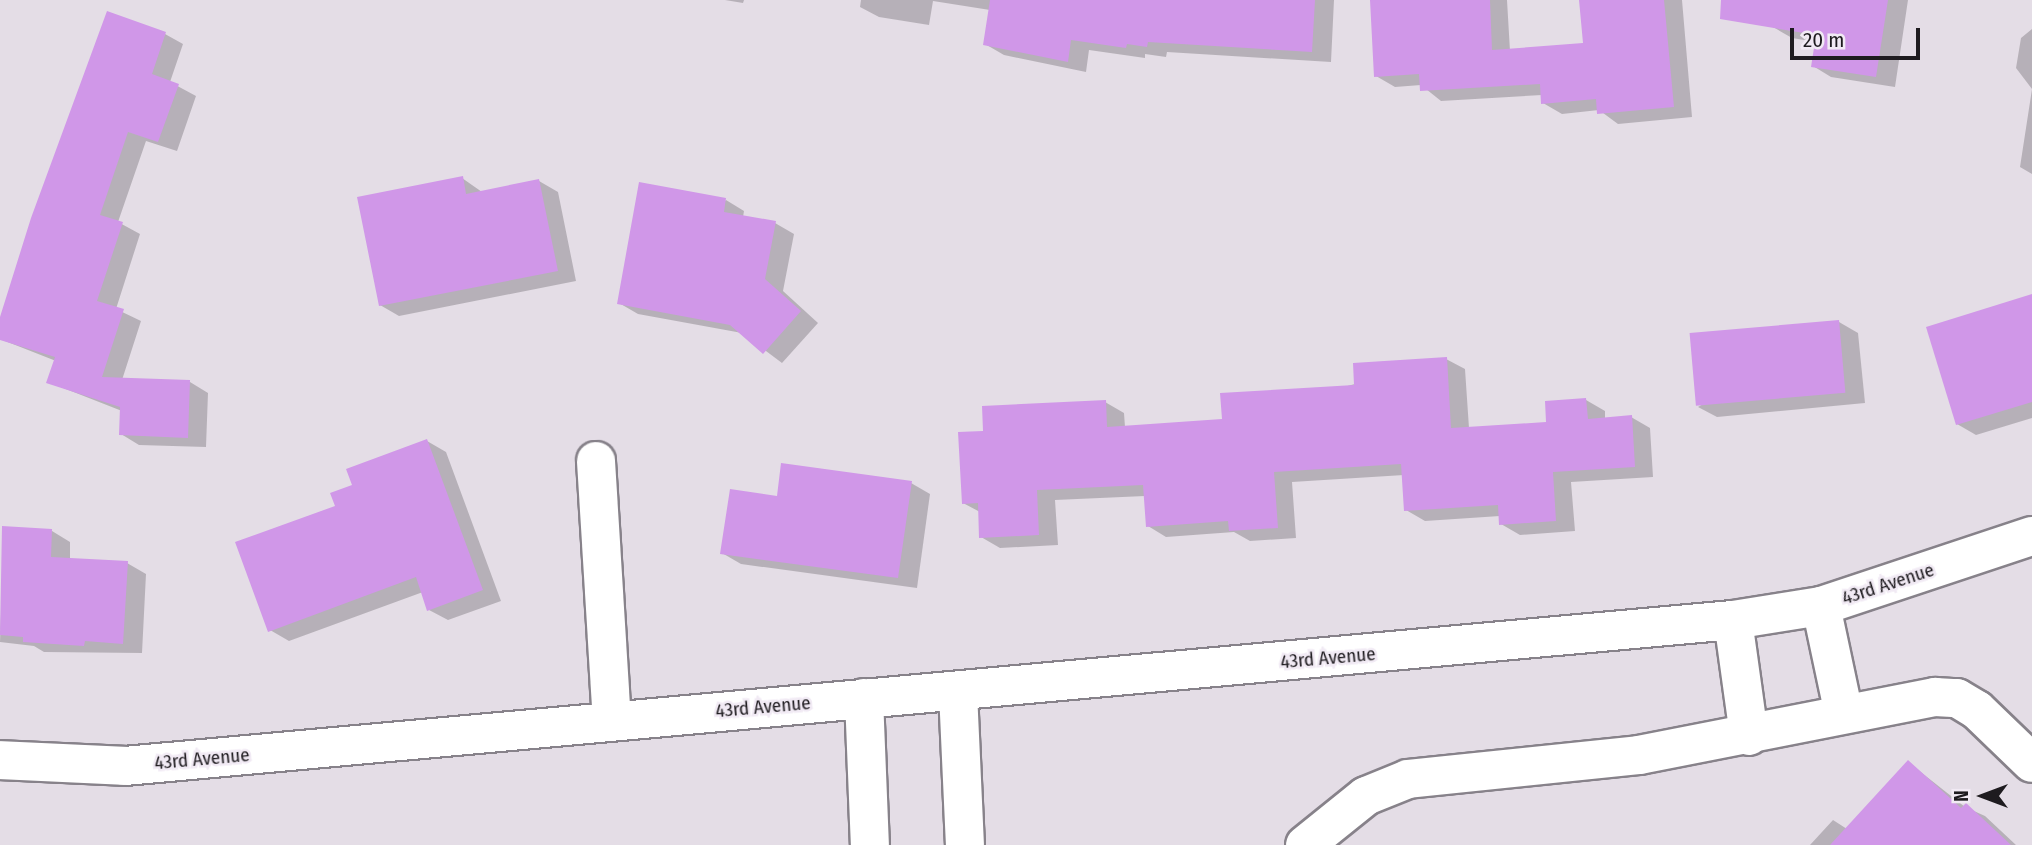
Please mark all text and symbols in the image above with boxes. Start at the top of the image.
scale bar [1794,14,1924,58]
text: 20 m [1803,27,1844,53]
street label: 43rd Avenue [1839,558,1937,610]
street label: 43rd Avenue [1280,642,1376,674]
street label: 43rd Avenue [715,691,811,723]
street label: 43rd Avenue [154,743,250,775]
north arrow [1948,761,2018,831]
text: N [1950,790,1973,802]

